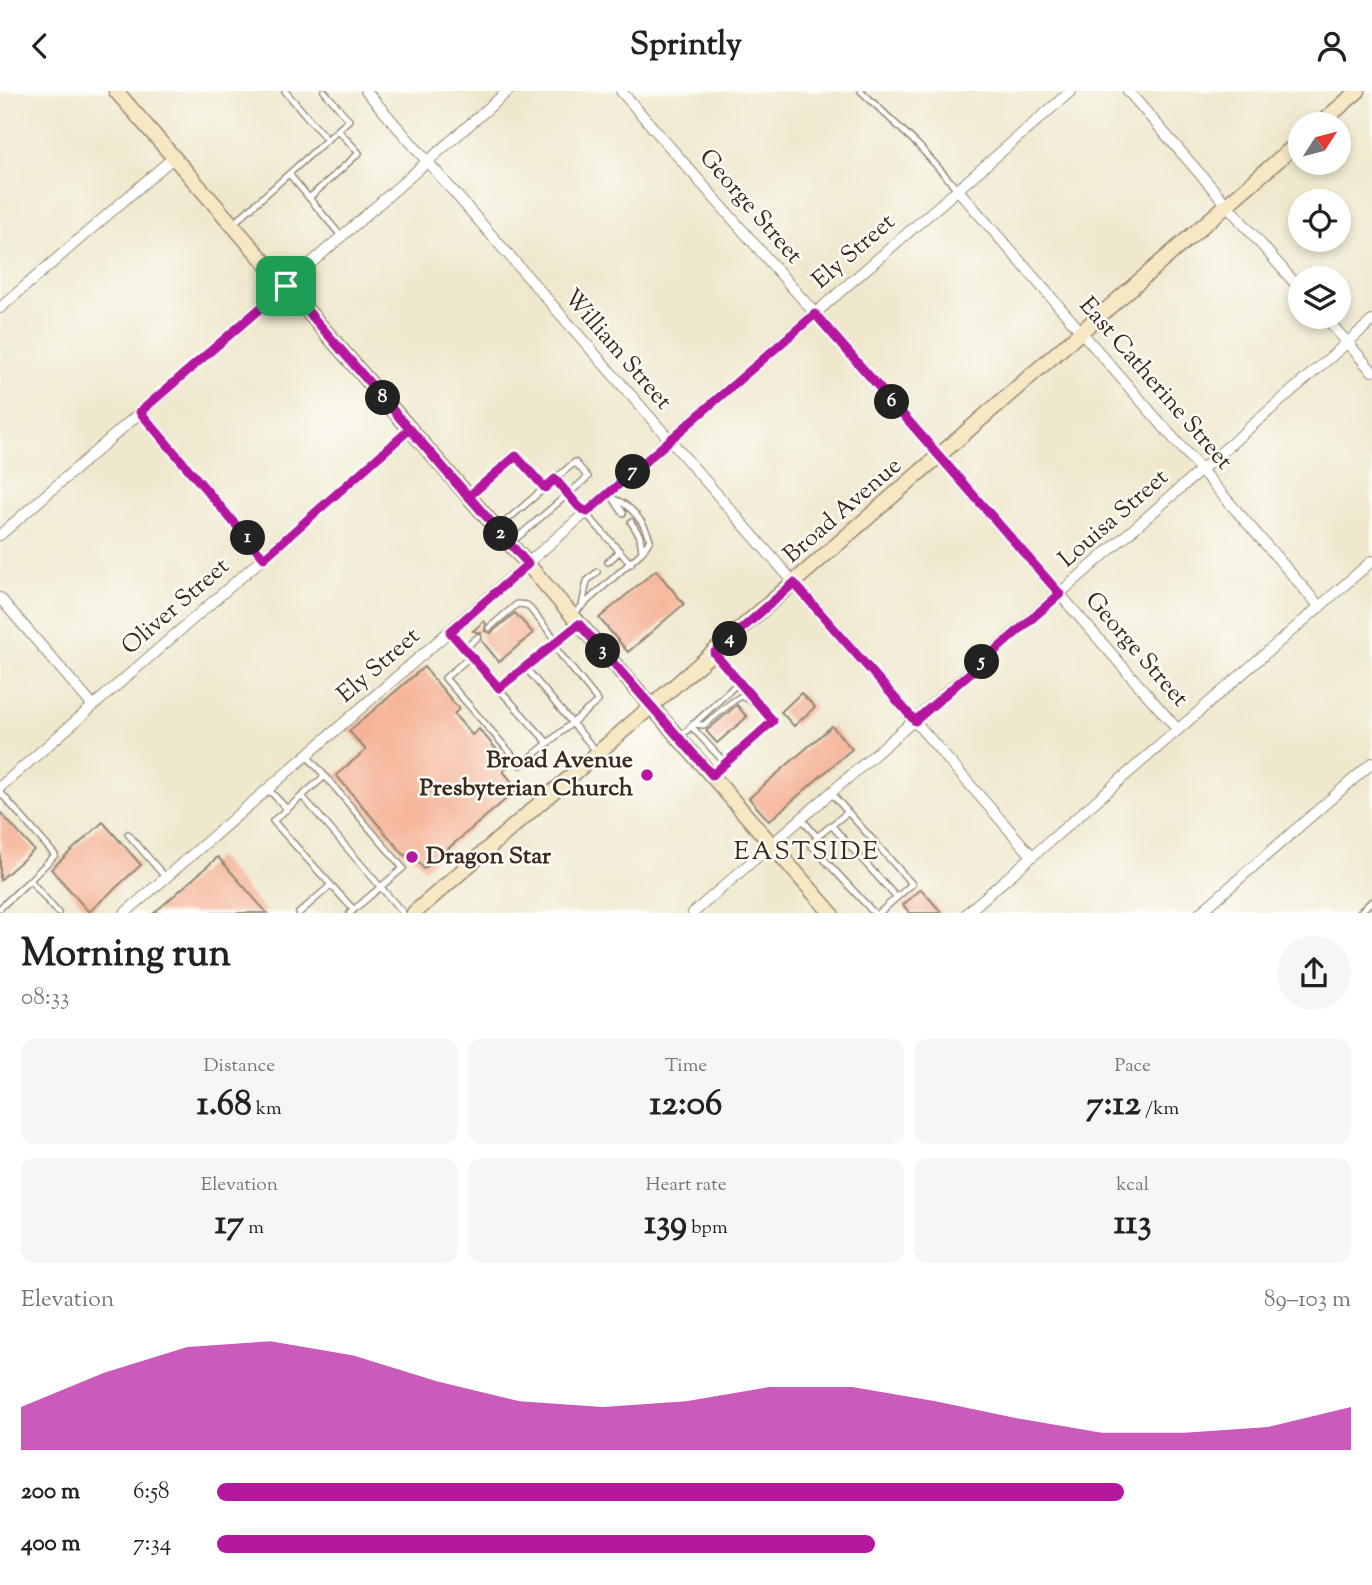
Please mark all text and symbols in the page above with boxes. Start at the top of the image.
text: Sprintly [630,23,742,69]
icon: back [21,27,59,65]
icon: person [1313,27,1351,65]
north arrow [1288,112,1351,175]
map controls [1288,112,1351,329]
street label: George Street [690,142,810,272]
button: locate [1288,189,1351,252]
street label: Ely Street [805,206,903,298]
pin [256,256,316,316]
button: layers [1288,266,1351,329]
icon: arrive [267,267,305,305]
street label: William Street [555,282,679,418]
street label: East Catherine Street [1070,290,1240,478]
pin: 8 [366,381,400,415]
text: 8 [378,384,387,411]
pin: 6 [874,385,910,419]
text: 6 [887,388,896,415]
street label: Broad Avenue [776,450,910,572]
pin: 7 [616,455,650,489]
text: 7 [628,458,637,485]
street label: Louisa Street [1052,462,1176,576]
pin: 2 [484,517,518,551]
text: 2 [496,520,505,547]
pin: 1 [230,521,266,555]
text: 1 [244,524,251,551]
street label: Oliver Street [115,551,237,663]
street label: George Street [1076,585,1196,715]
street label: Ely Street [330,620,428,712]
pin: 4 [712,621,748,657]
text: 4 [725,625,734,652]
pin: 3 [586,633,620,669]
text: 3 [599,637,606,664]
pin: 5 [964,645,1000,679]
text: 5 [978,648,985,675]
place label: Broad Avenue Presbyterian Church [420,744,634,806]
marker: Broad Avenue Presbyterian Church [639,767,655,783]
district label: EASTSIDE [734,834,880,871]
place label: Dragon Star [426,840,552,874]
marker: Dragon Star [404,849,420,865]
text: Morning run [21,929,231,983]
button: share [1277,936,1351,1010]
text: 08:33 [21,982,69,1015]
text: Distance [204,1053,275,1080]
text: Time [665,1053,707,1080]
text: Pace [1114,1053,1151,1080]
text: 1.68 [197,1080,252,1131]
text: 12:06 [650,1080,722,1131]
text: 7:12 [1086,1080,1141,1131]
text: km [252,1096,282,1123]
text: /km [1141,1096,1179,1123]
text: Elevation [201,1172,278,1199]
text: Heart rate [645,1172,727,1199]
text: kcal [1116,1172,1149,1199]
text: 17 [215,1199,244,1250]
text: 139 [644,1199,687,1250]
text: 113 [1114,1199,1152,1250]
text: m [244,1215,264,1242]
text: bpm [687,1215,728,1242]
text: Elevation [21,1284,114,1317]
text: 89–103 m [1264,1284,1351,1317]
text: 200 m [21,1476,80,1509]
text: 6:58 [133,1476,170,1509]
text: 400 m [21,1528,81,1561]
text: 7:34 [133,1528,171,1561]

